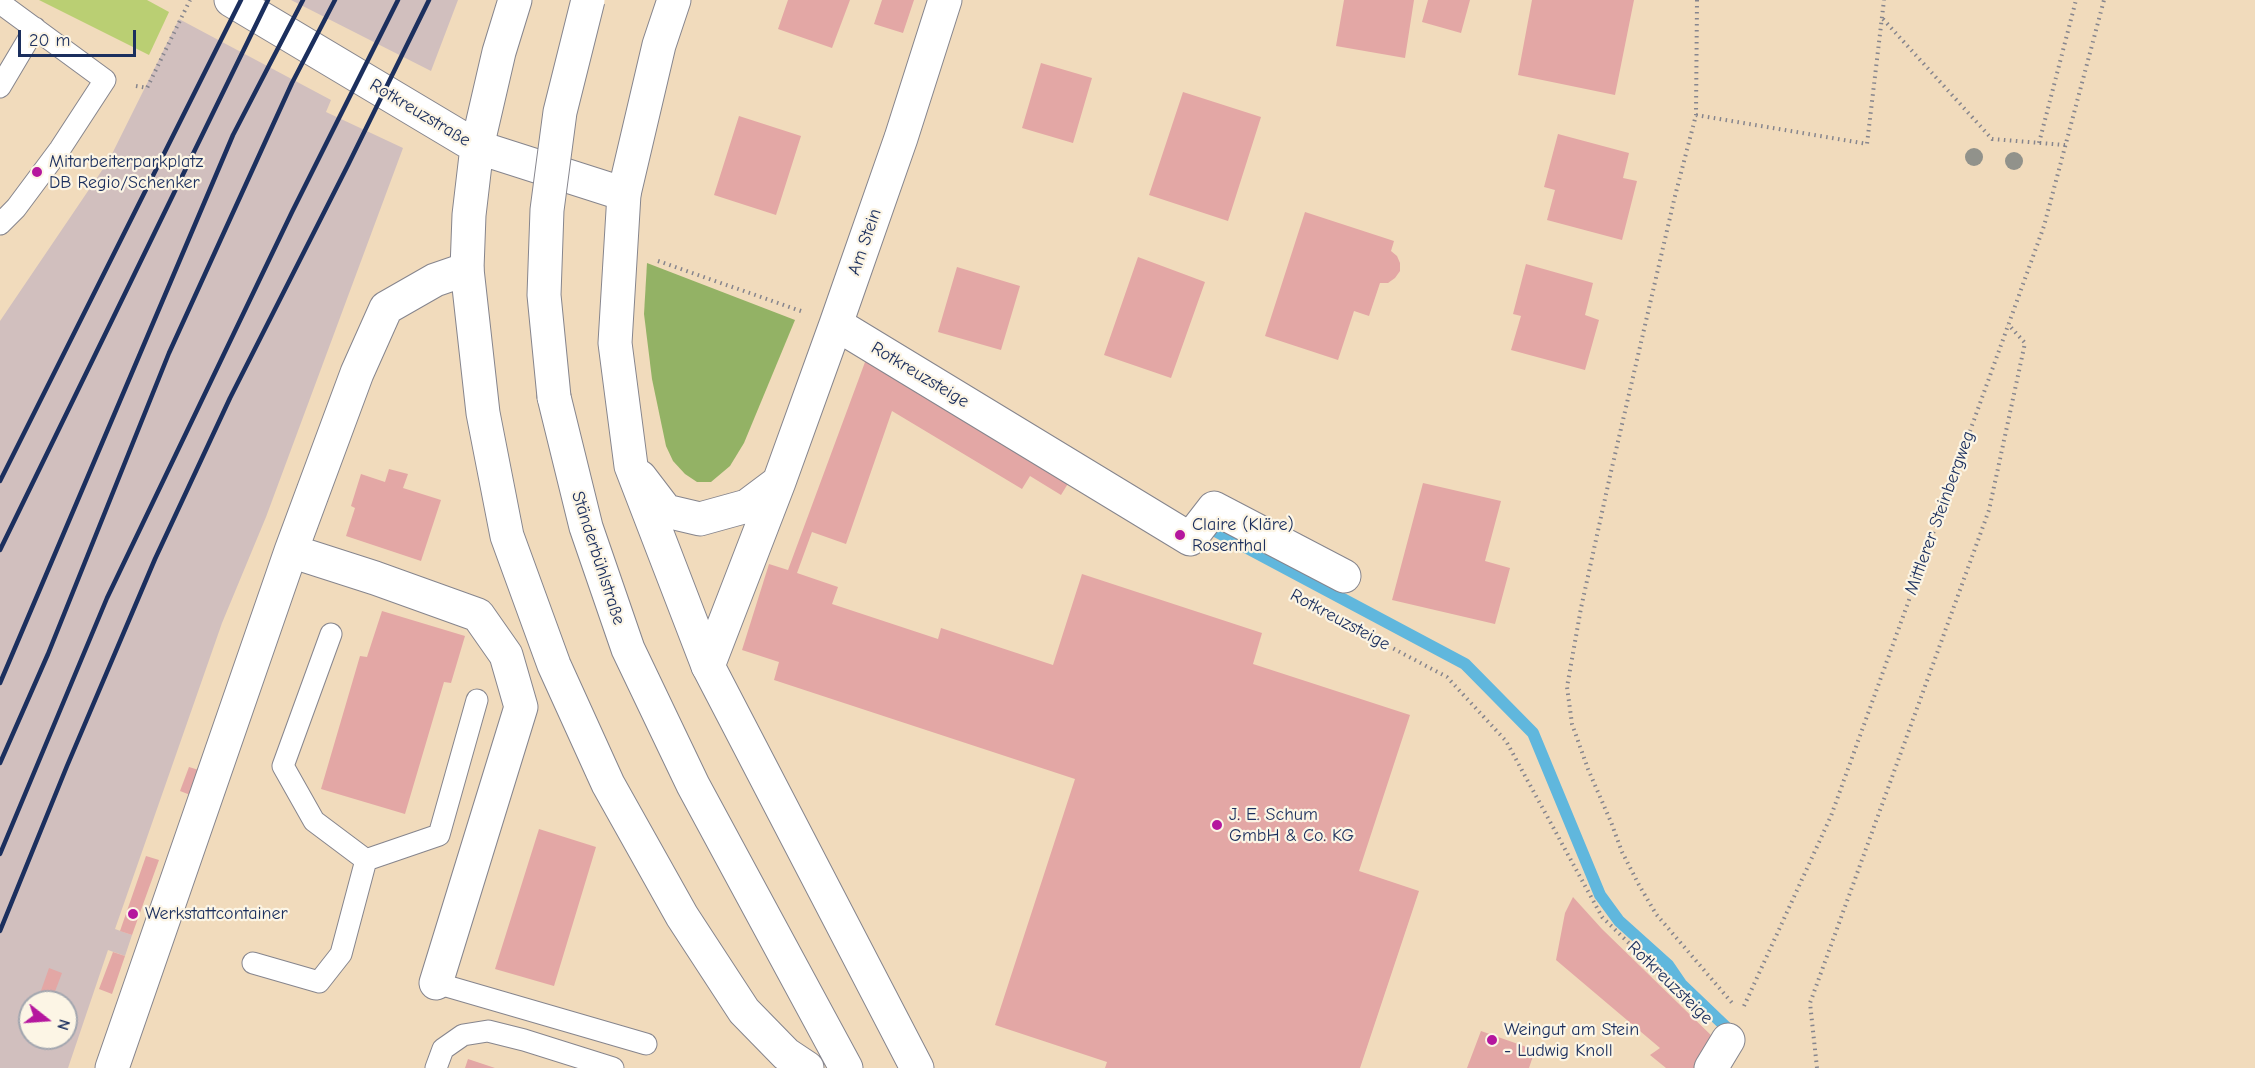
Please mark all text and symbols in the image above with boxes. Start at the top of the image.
scale bar [21,18,140,56]
text: 20 m [29,30,70,51]
street label: Rotkreuzstraße [366,74,474,152]
place label: Mitarbeiterparkplatz DB Regio/Schenker [49,151,203,194]
marker: Mitarbeiterparkplatz DB Regio/Schenker [30,165,44,179]
street label: Am Stein [844,206,886,278]
street label: Rotkreuzsteige [867,337,973,413]
street label: Mittlerer Steinbergweg [1900,428,1980,598]
street label: Ständerbühlstraße [566,488,630,628]
place label: Claire (Kläre) Rosenthal [1192,514,1294,556]
marker: Claire (Kläre) Rosenthal [1173,528,1187,542]
street label: Rotkreuzsteige [1286,585,1394,655]
place label: J. E. Schum GmbH & Co. KG [1229,804,1354,846]
marker: J. E. Schum GmbH & Co. KG [1210,818,1224,832]
place label: Werkstattcontainer [145,903,288,925]
marker: Werkstattcontainer [126,907,140,921]
street label: Rotkreuzsteige [1623,937,1717,1029]
north arrow [18,990,78,1050]
text: N [53,1017,73,1032]
place label: Weingut am Stein - Ludwig Knoll [1504,1019,1639,1062]
marker: Weingut am Stein - Ludwig Knoll [1485,1033,1499,1047]

